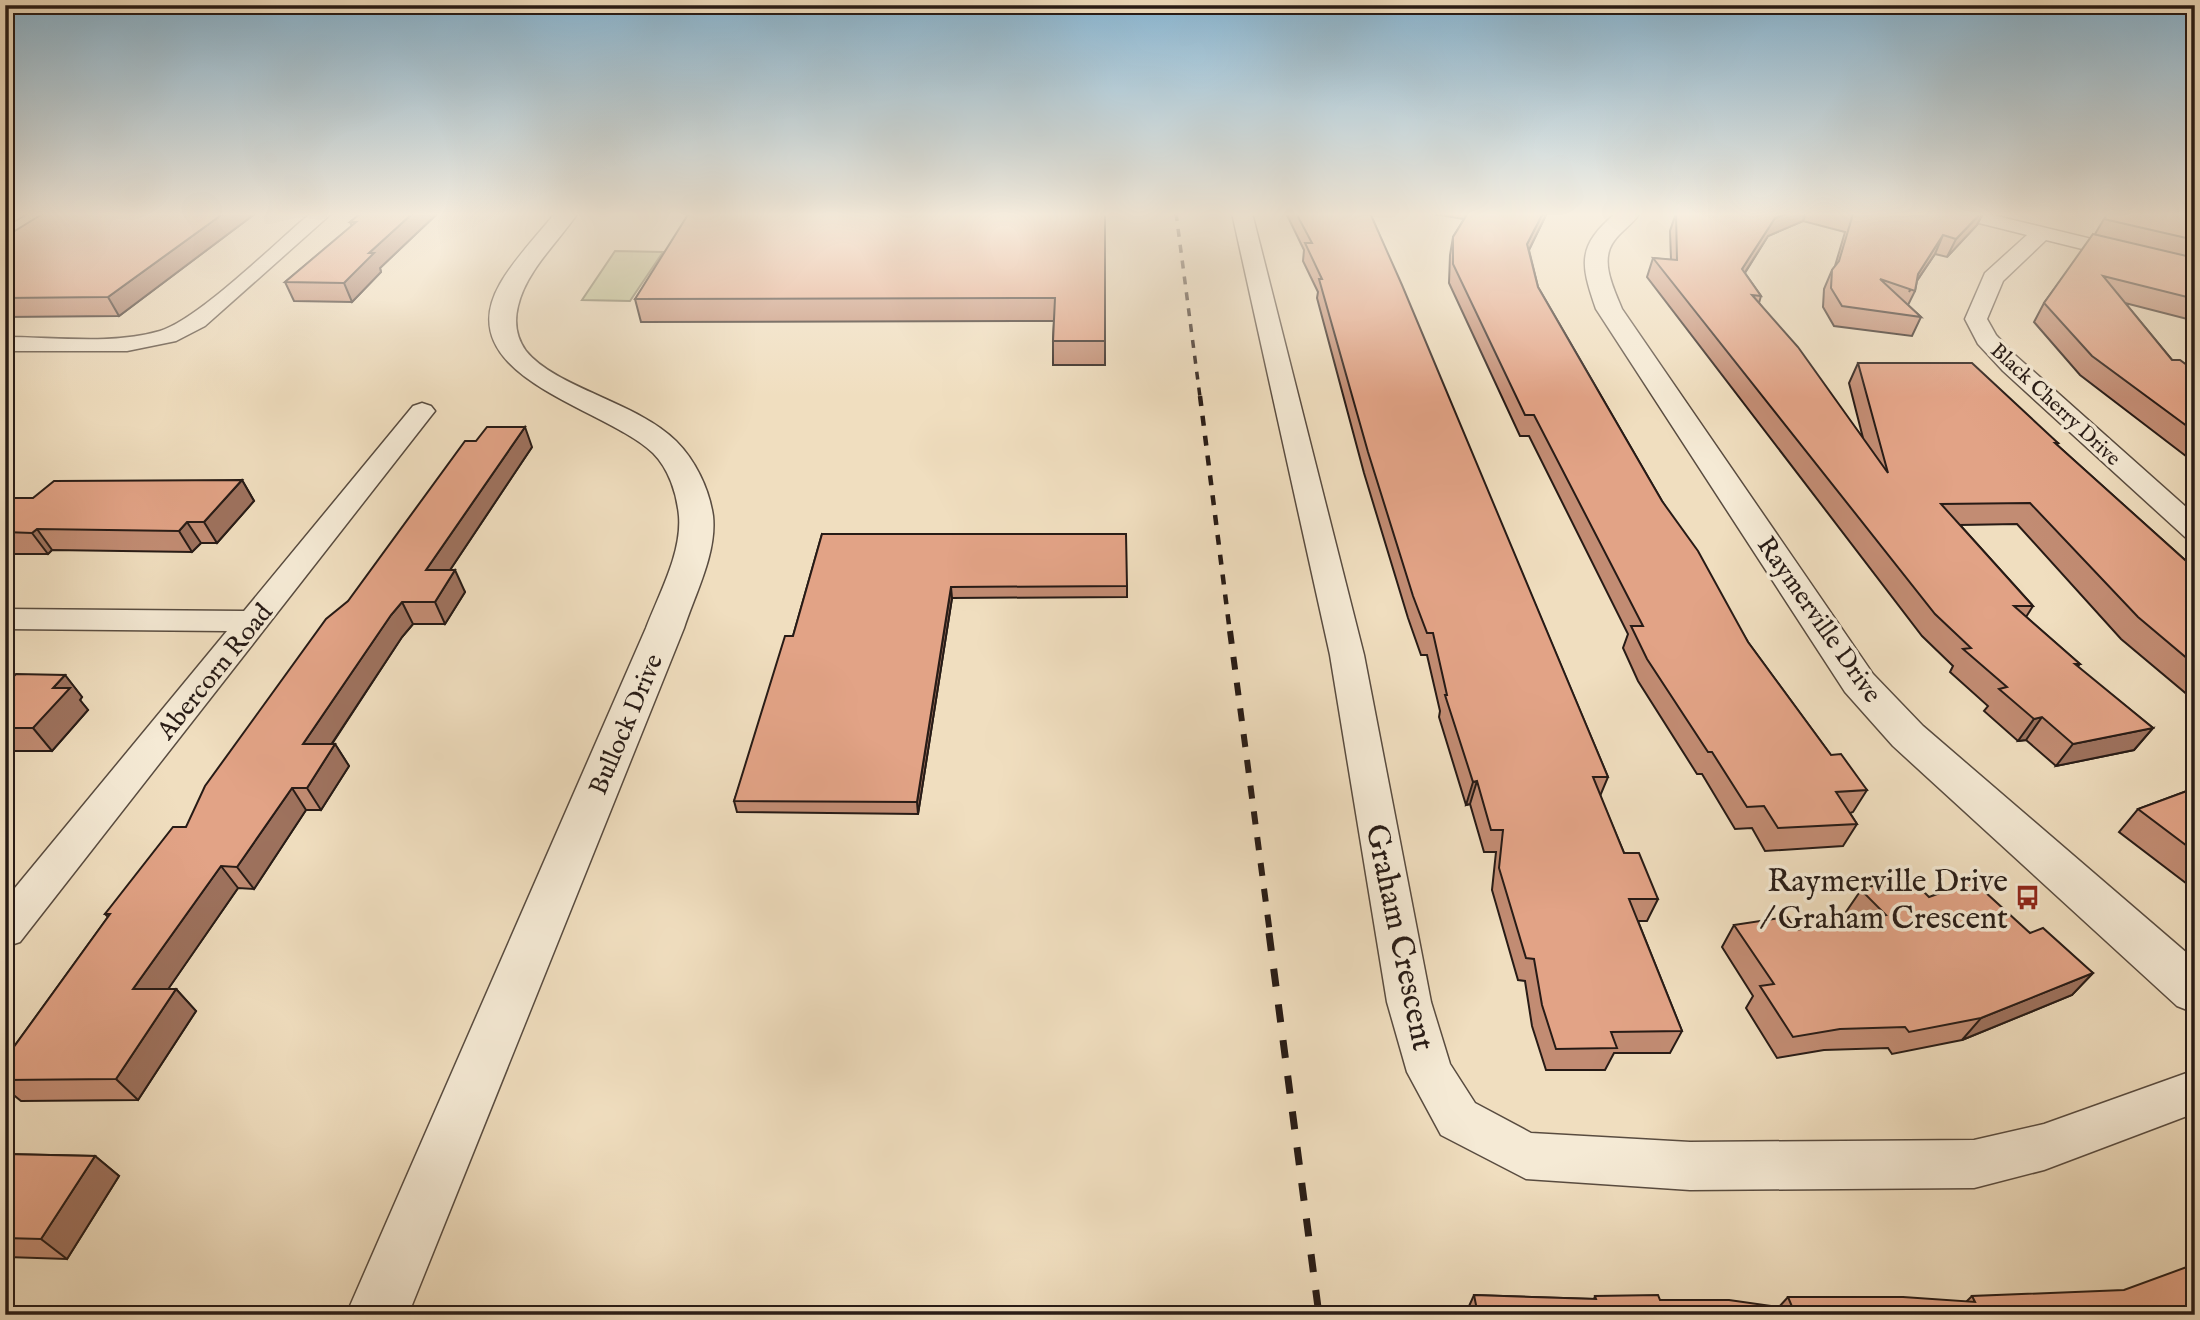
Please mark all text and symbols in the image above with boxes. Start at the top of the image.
street label: Black Cherry Drive [1984,338,2126,473]
street label: Raymerville Drive [1749,530,1888,710]
street label: Abercorn Road [150,597,280,748]
street label: Bullock Drive [582,649,671,800]
street label: Graham Crescent [1355,821,1443,1054]
place label: Raymerville Drive / Graham Crescent [1760,862,2008,940]
bus stop icon: Raymerville Drive / Graham Crescent [2014,884,2042,912]

